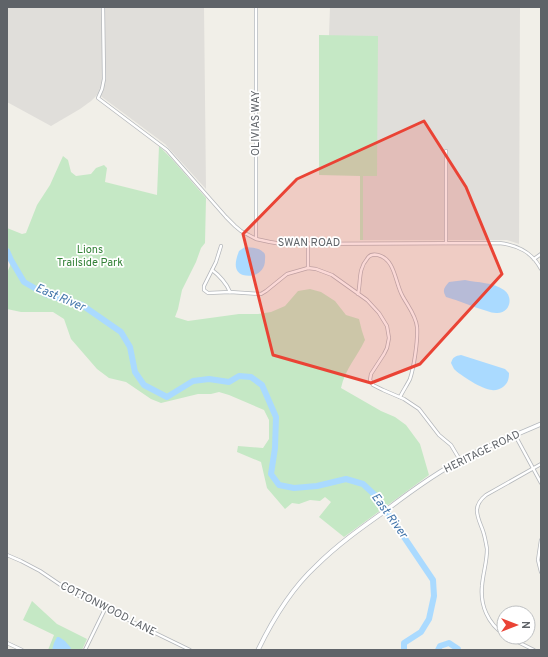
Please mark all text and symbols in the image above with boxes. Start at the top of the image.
street label: OLIVIAS WAY [249,90,263,156]
street label: SWAN ROAD [278,236,340,250]
park label: Lions Trailside Park [57,243,123,270]
water label: East River [33,280,89,316]
street label: HERITAGE ROAD [442,428,522,476]
water label: East River [367,490,412,543]
street label: COTTONWOOD LANE [58,579,158,639]
north arrow [496,605,536,645]
text: N [518,621,532,629]

